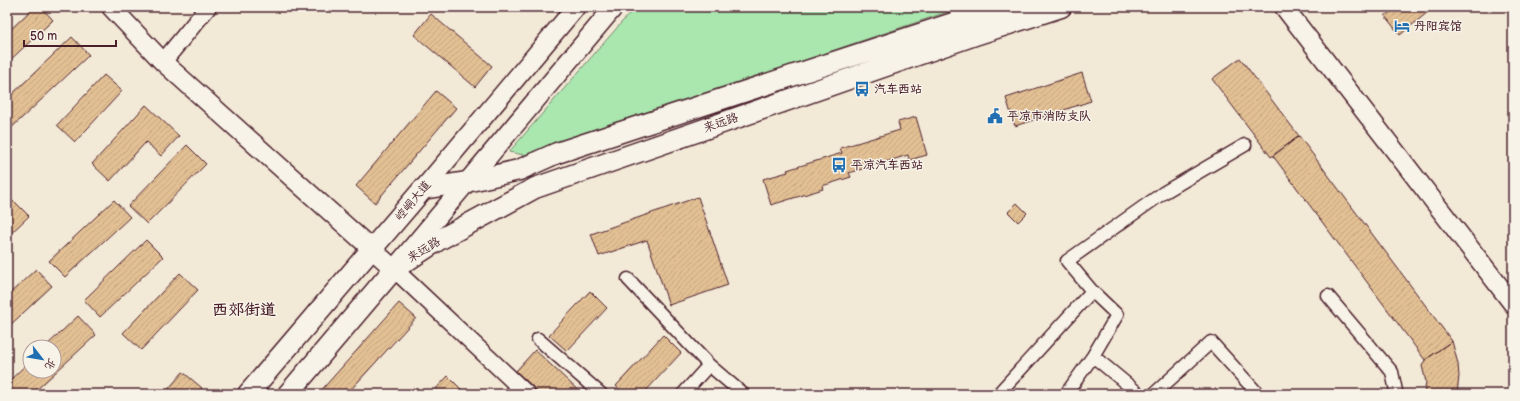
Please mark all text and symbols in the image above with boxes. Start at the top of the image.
hotel icon: 丹阳宾馆 [1393,17,1411,35]
place label: 丹阳宾馆 [1414,19,1462,34]
scale bar [24,22,116,48]
text: 50 m [30,29,57,44]
bus stop icon: 汽车西站 [853,80,871,98]
place label: 汽车西站 [874,82,922,97]
public building icon: 平凉市消防支队 [986,107,1004,125]
place label: 平凉市消防支队 [1007,109,1091,124]
street label: 来远路 [702,110,740,136]
bus stop icon: 平凉汽车西站 [830,156,848,174]
place label: 平凉汽车西站 [851,158,923,173]
street label: 崆峒大道 [392,178,434,224]
street label: 来远路 [405,234,443,266]
district label: 西郊街道 [212,301,276,320]
north arrow [22,339,62,379]
text: 北 [42,356,59,372]

